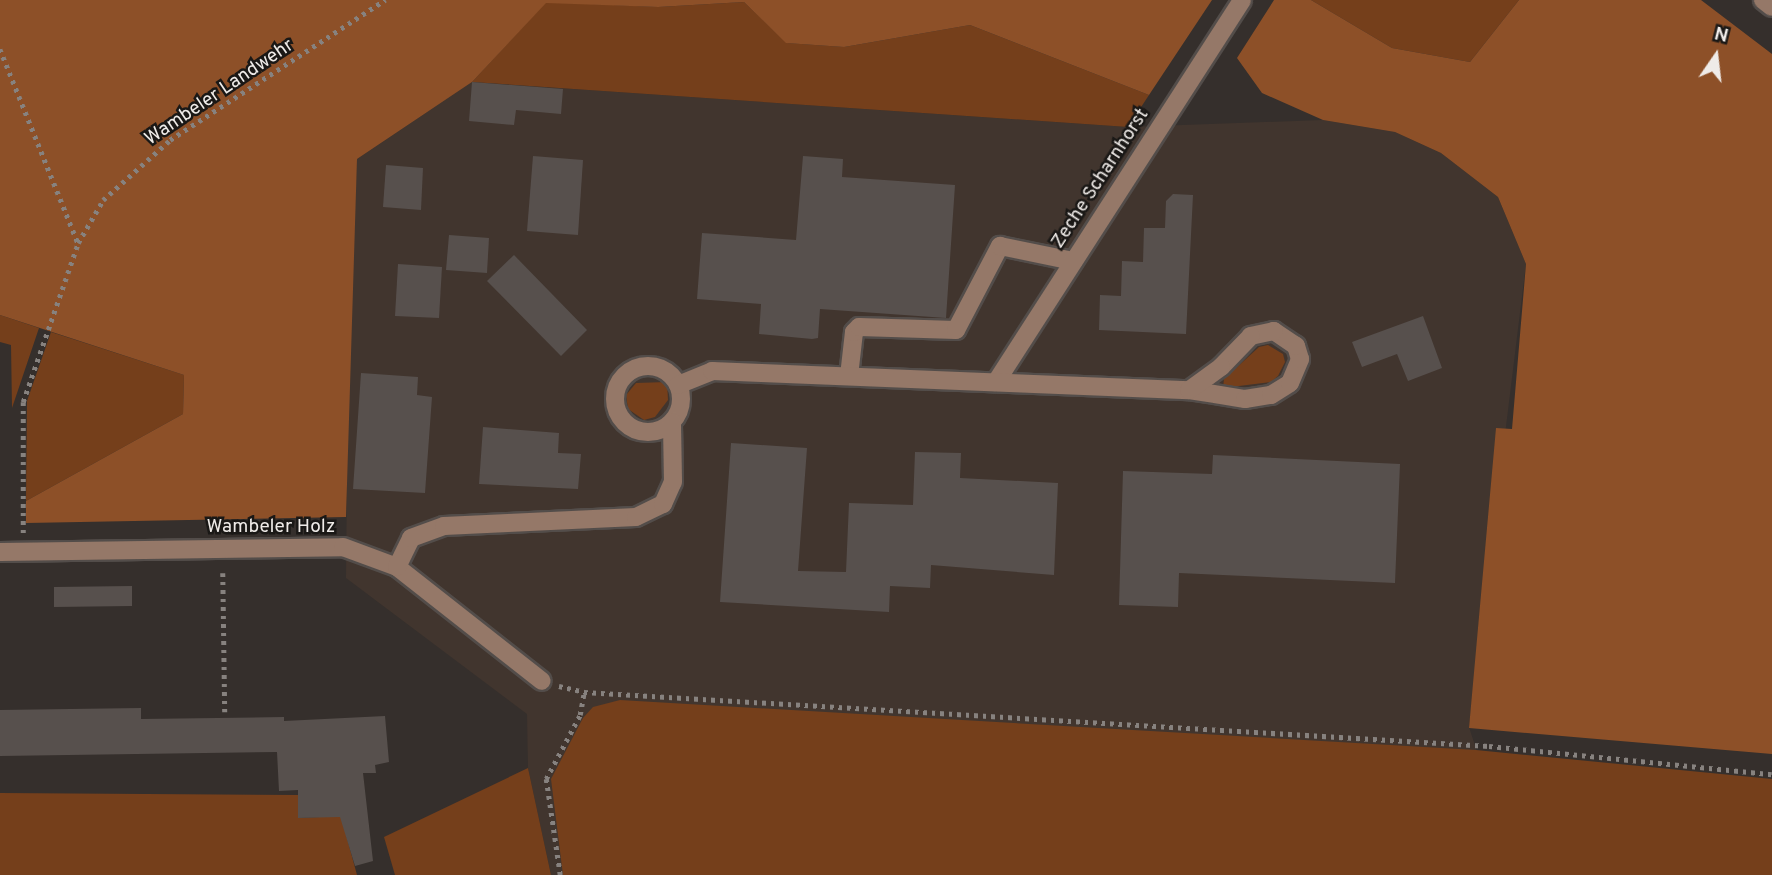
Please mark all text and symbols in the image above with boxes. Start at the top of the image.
north arrow [1681,21,1751,91]
text: N [1712,22,1731,49]
street label: Wambeler Landwehr [141,35,299,151]
street label: Zeche Scharnhorst [1047,105,1155,253]
street label: Wambeler Holz [207,517,335,539]

